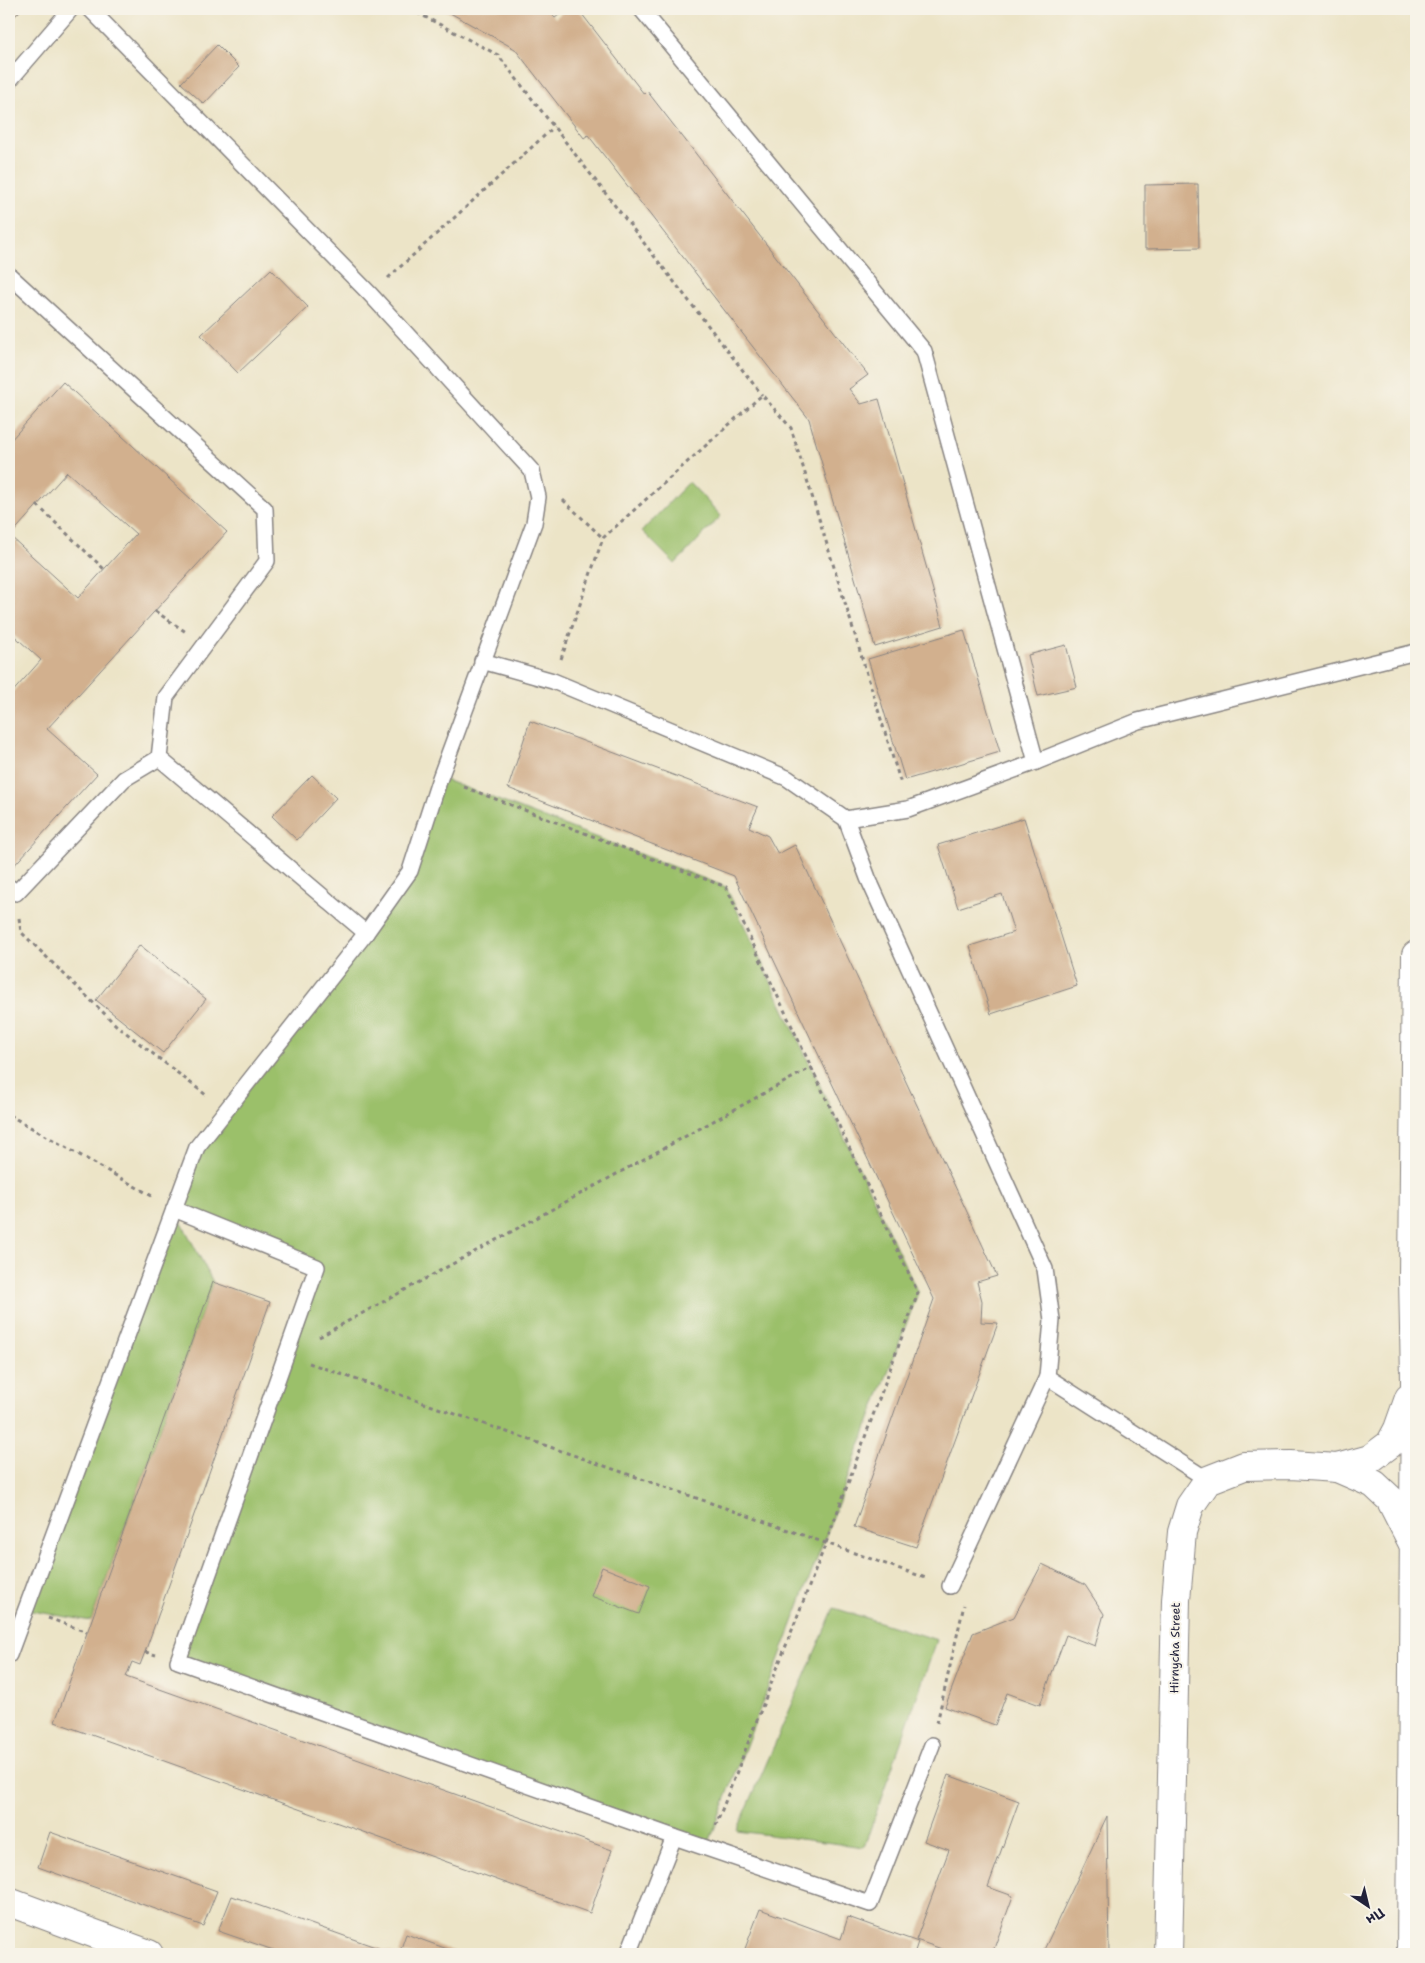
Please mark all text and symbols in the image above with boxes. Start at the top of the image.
street label: Hirnycha Street [1166,1602,1184,1694]
north arrow [1342,1880,1392,1930]
text: Пн [1363,1904,1388,1929]

